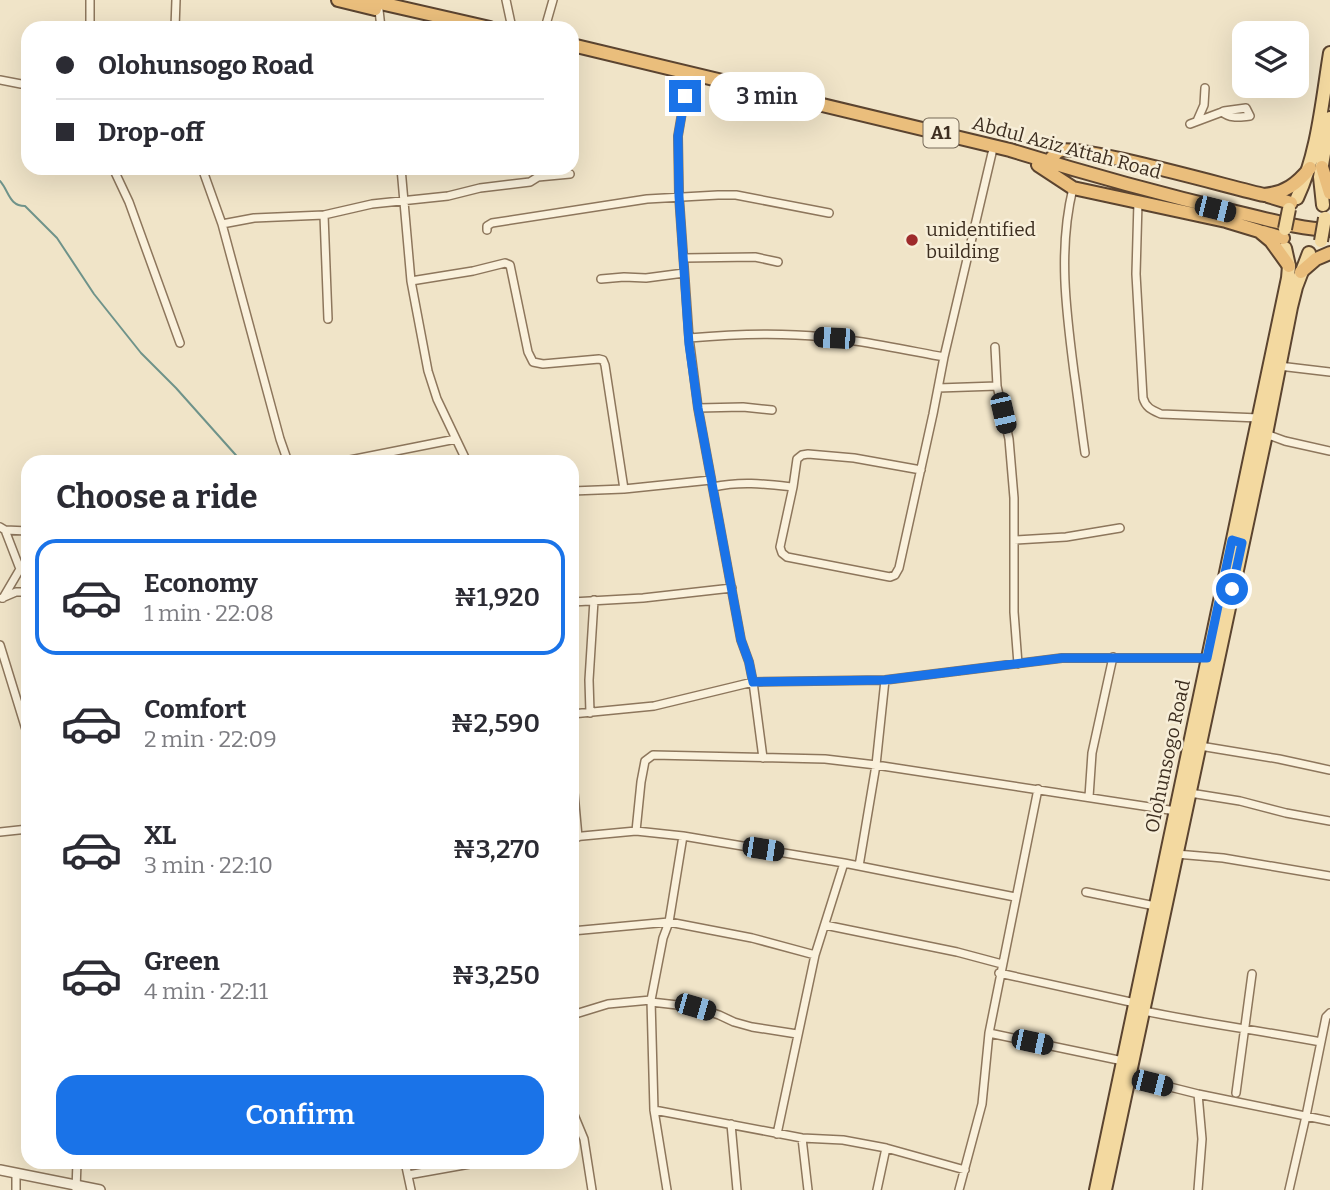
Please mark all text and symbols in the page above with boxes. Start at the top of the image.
map controls [1232,21,1309,98]
button: layers [1232,21,1309,98]
text: Olohunsogo Road [98,50,314,81]
callout: 3 min [710,72,825,120]
route end [669,80,701,112]
text: 3 min [736,82,798,110]
street label: Abdul Aziz Attah Road [970,111,1164,184]
text: Drop-off [98,117,204,148]
road number: A1 [923,118,958,148]
car [1193,194,1238,224]
place label: unidentified building [926,218,1036,263]
marker: unidentified building [904,232,920,248]
car [813,326,856,350]
car [989,390,1018,436]
text: Choose a ride [56,478,257,516]
icon: car [60,566,123,629]
text: Economy [144,568,258,599]
route start [1216,573,1248,605]
text: ₦1,920 [454,582,540,613]
text: 1 min · 22:08 [144,599,274,627]
street label: Olohunsogo Road [1140,678,1195,835]
icon: car [60,692,123,755]
text: Comfort [144,694,247,725]
text: ₦2,590 [450,708,540,739]
text: 2 min · 22:09 [144,725,277,753]
icon: car [60,818,123,881]
text: XL [144,820,176,851]
text: ₦3,270 [453,834,540,865]
car [741,835,786,863]
text: 3 min · 22:10 [144,851,273,879]
icon: car [60,944,123,1007]
text: Green [144,946,220,977]
text: ₦3,250 [451,960,540,991]
text: 4 min · 22:11 [144,977,268,1005]
car [672,991,719,1023]
car [1010,1027,1055,1057]
car [1130,1068,1175,1098]
button: Confirm [56,1075,544,1155]

